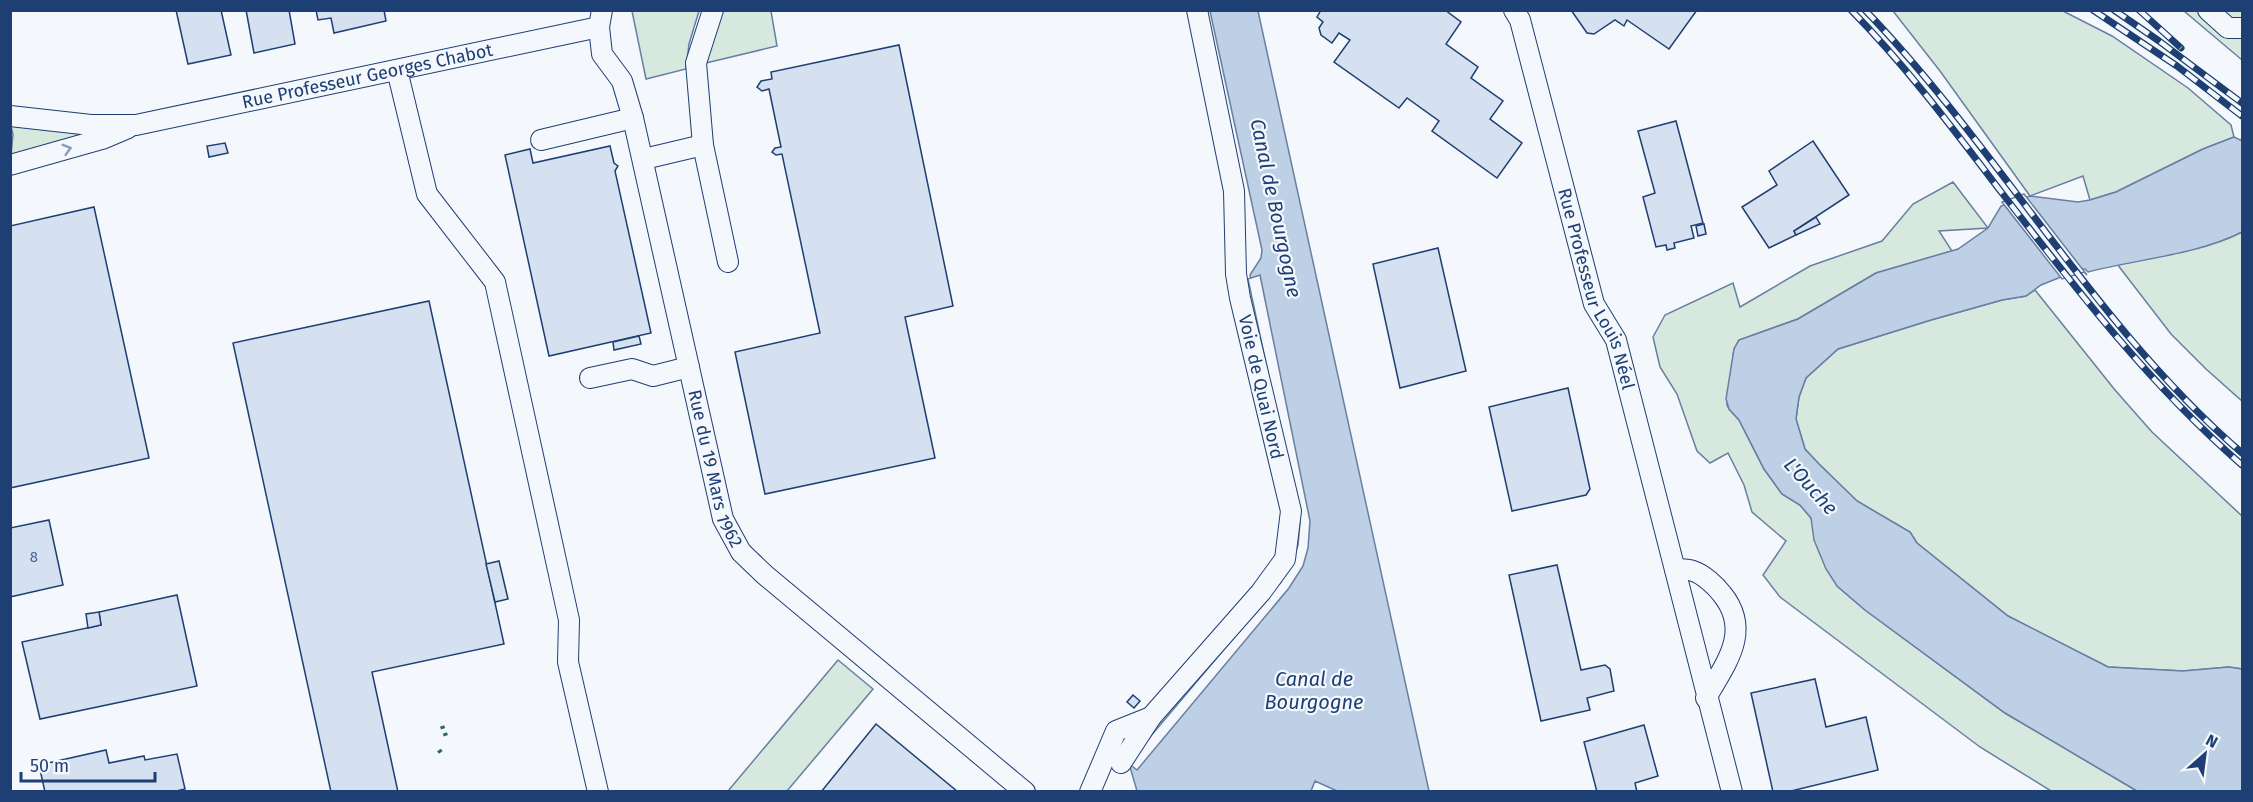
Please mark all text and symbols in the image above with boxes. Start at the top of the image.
street label: Rue Professeur Georges Chabot [240,39,495,113]
water label: Canal de Bourgogne [1245,116,1307,300]
one-way arrow [61,144,72,156]
street label: Rue Professeur Louis Néel [1553,186,1639,392]
street label: Voie de Quai Nord [1234,313,1288,461]
street label: Rue du 19 Mars 1962 [683,388,748,552]
water label: L'Ouche [1779,452,1843,520]
house number: 8 [30,548,38,566]
water label: Canal de Bourgogne [1265,667,1363,714]
north arrow [2175,724,2235,784]
text: N [2203,730,2221,752]
scale bar [21,745,154,783]
text: 50 m [30,755,69,777]

